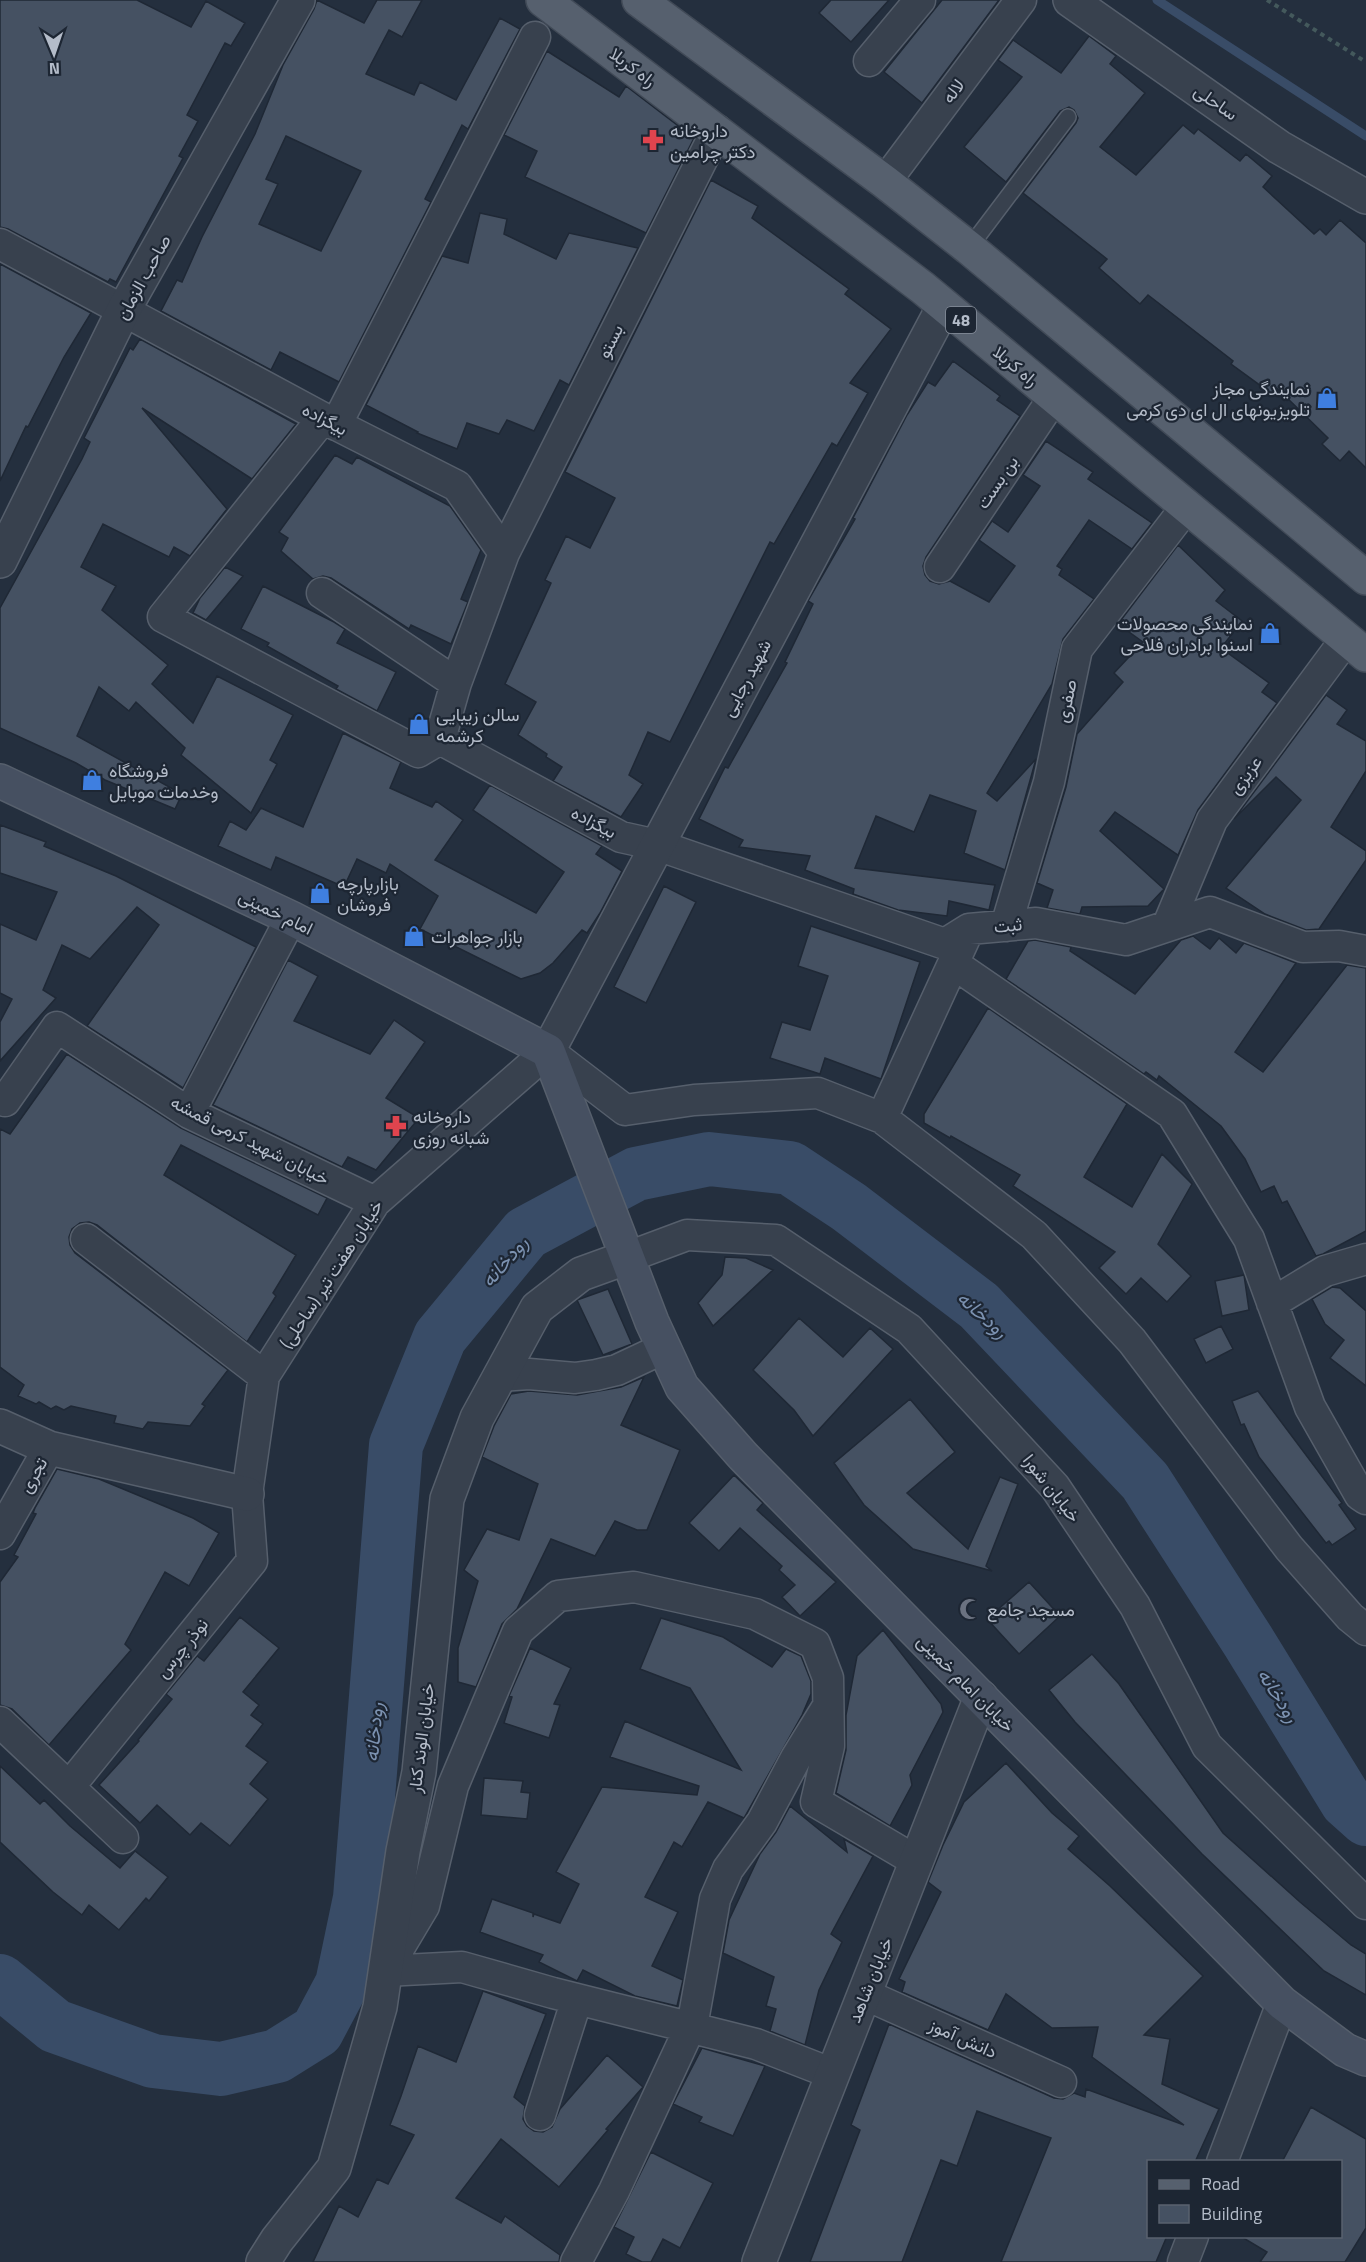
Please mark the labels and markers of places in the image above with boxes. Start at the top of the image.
place label: داروخانه دکتر چرامین [670,117,755,165]
pharmacy icon: داروخانه دکتر چرامین [641,128,665,152]
place label: نمایندگی مجاز تلویزیونهای ال ای دی کرمی [1126,375,1310,423]
shop icon: نمایندگی مجاز تلویزیونهای ال ای دی کرمی [1315,386,1339,410]
place label: نمایندگی محصولات اسنوا برادران فلاحی [1117,610,1253,658]
shop icon: نمایندگی محصولات اسنوا برادران فلاحی [1258,621,1282,645]
place label: سالن زیبایی کرشمه [436,701,520,749]
shop icon: سالن زیبایی کرشمه [407,712,431,736]
place label: فروشگاه وخدمات موبایل [109,757,219,805]
shop icon: فروشگاه وخدمات موبایل [80,768,104,792]
place label: بازارپارچه فروشان [337,870,399,918]
shop icon: بازارپارچه فروشان [308,881,332,905]
place label: بازار جواهرات [431,923,523,950]
shop icon: بازار جواهرات [402,924,426,948]
place label: داروخانه شبانه روزی [413,1103,489,1151]
pharmacy icon: داروخانه شبانه روزی [384,1114,408,1138]
place label: مسجد جامع [987,1596,1075,1623]
mosque icon: مسجد جامع [958,1597,982,1621]

